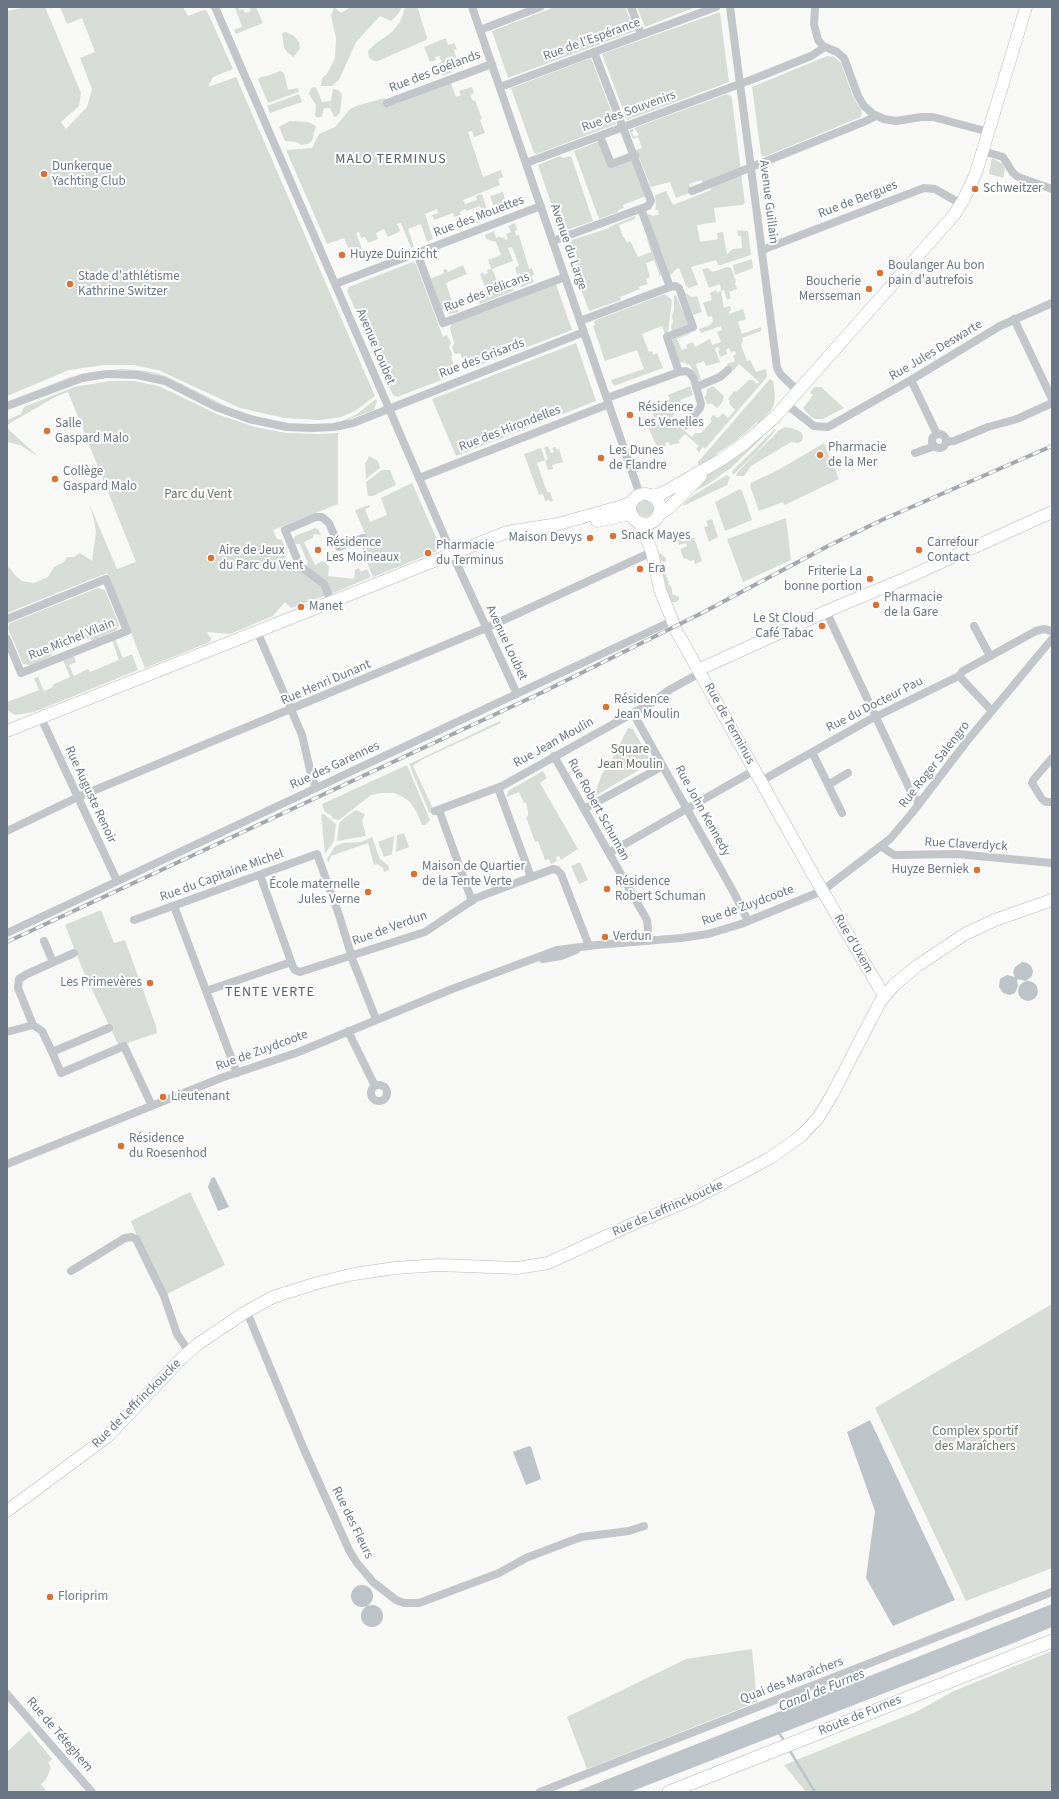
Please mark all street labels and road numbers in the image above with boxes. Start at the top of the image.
street label: Rue de l'Espérance [541,15,643,65]
street label: Rue des Goélands [387,47,483,97]
street label: Rue des Souvenirs [580,88,678,136]
street label: Avenue Guillain [755,159,781,245]
street label: Rue de Bergues [816,178,900,222]
street label: Rue des Mouettes [432,193,526,241]
street label: Avenue du Large [546,202,590,292]
street label: Rue des Pélicans [442,270,532,316]
street label: Avenue Loubet [352,307,398,387]
street label: Rue Jules Deswarte [887,317,985,385]
street label: Rue des Grisards [437,336,527,382]
street label: Rue des Hirondelles [457,402,563,456]
street label: Avenue Loubet [482,603,530,683]
street label: Rue Michel Vilain [27,616,117,664]
street label: Rue Henri Dunant [279,657,373,709]
street label: Rue du Docteur Pau [824,674,926,736]
street label: Rue de Terminus [700,681,758,767]
street label: Rue Jean Moulin [511,714,597,772]
street label: Rue Roger Salengro [896,718,974,812]
street label: Rue des Garennes [288,738,382,794]
street label: Rue Auguste Renoir [61,744,119,846]
street label: Rue Robert Schuman [563,756,633,864]
street label: Rue John Kennedy [671,763,733,859]
street label: Rue Claverdyck [924,835,1008,855]
street label: Rue du Capitaine Michel [158,846,286,906]
street label: Rue de Zuydcoote [700,882,796,930]
street label: Rue de Verdun [350,908,430,950]
street label: Rue d'Uxem [830,912,876,976]
street label: Rue de Zuydcoote [214,1027,310,1075]
street label: Rue de Leffrinckoucke [610,1178,726,1240]
street label: Rue de Leffrinckoucke [89,1356,185,1452]
street label: Rue des Fleurs [328,1484,376,1562]
street label: Quai des Maraîchers [738,1654,846,1708]
street label: Route de Furnes [816,1692,904,1740]
street label: Rue de Téteghem [22,1695,96,1775]

